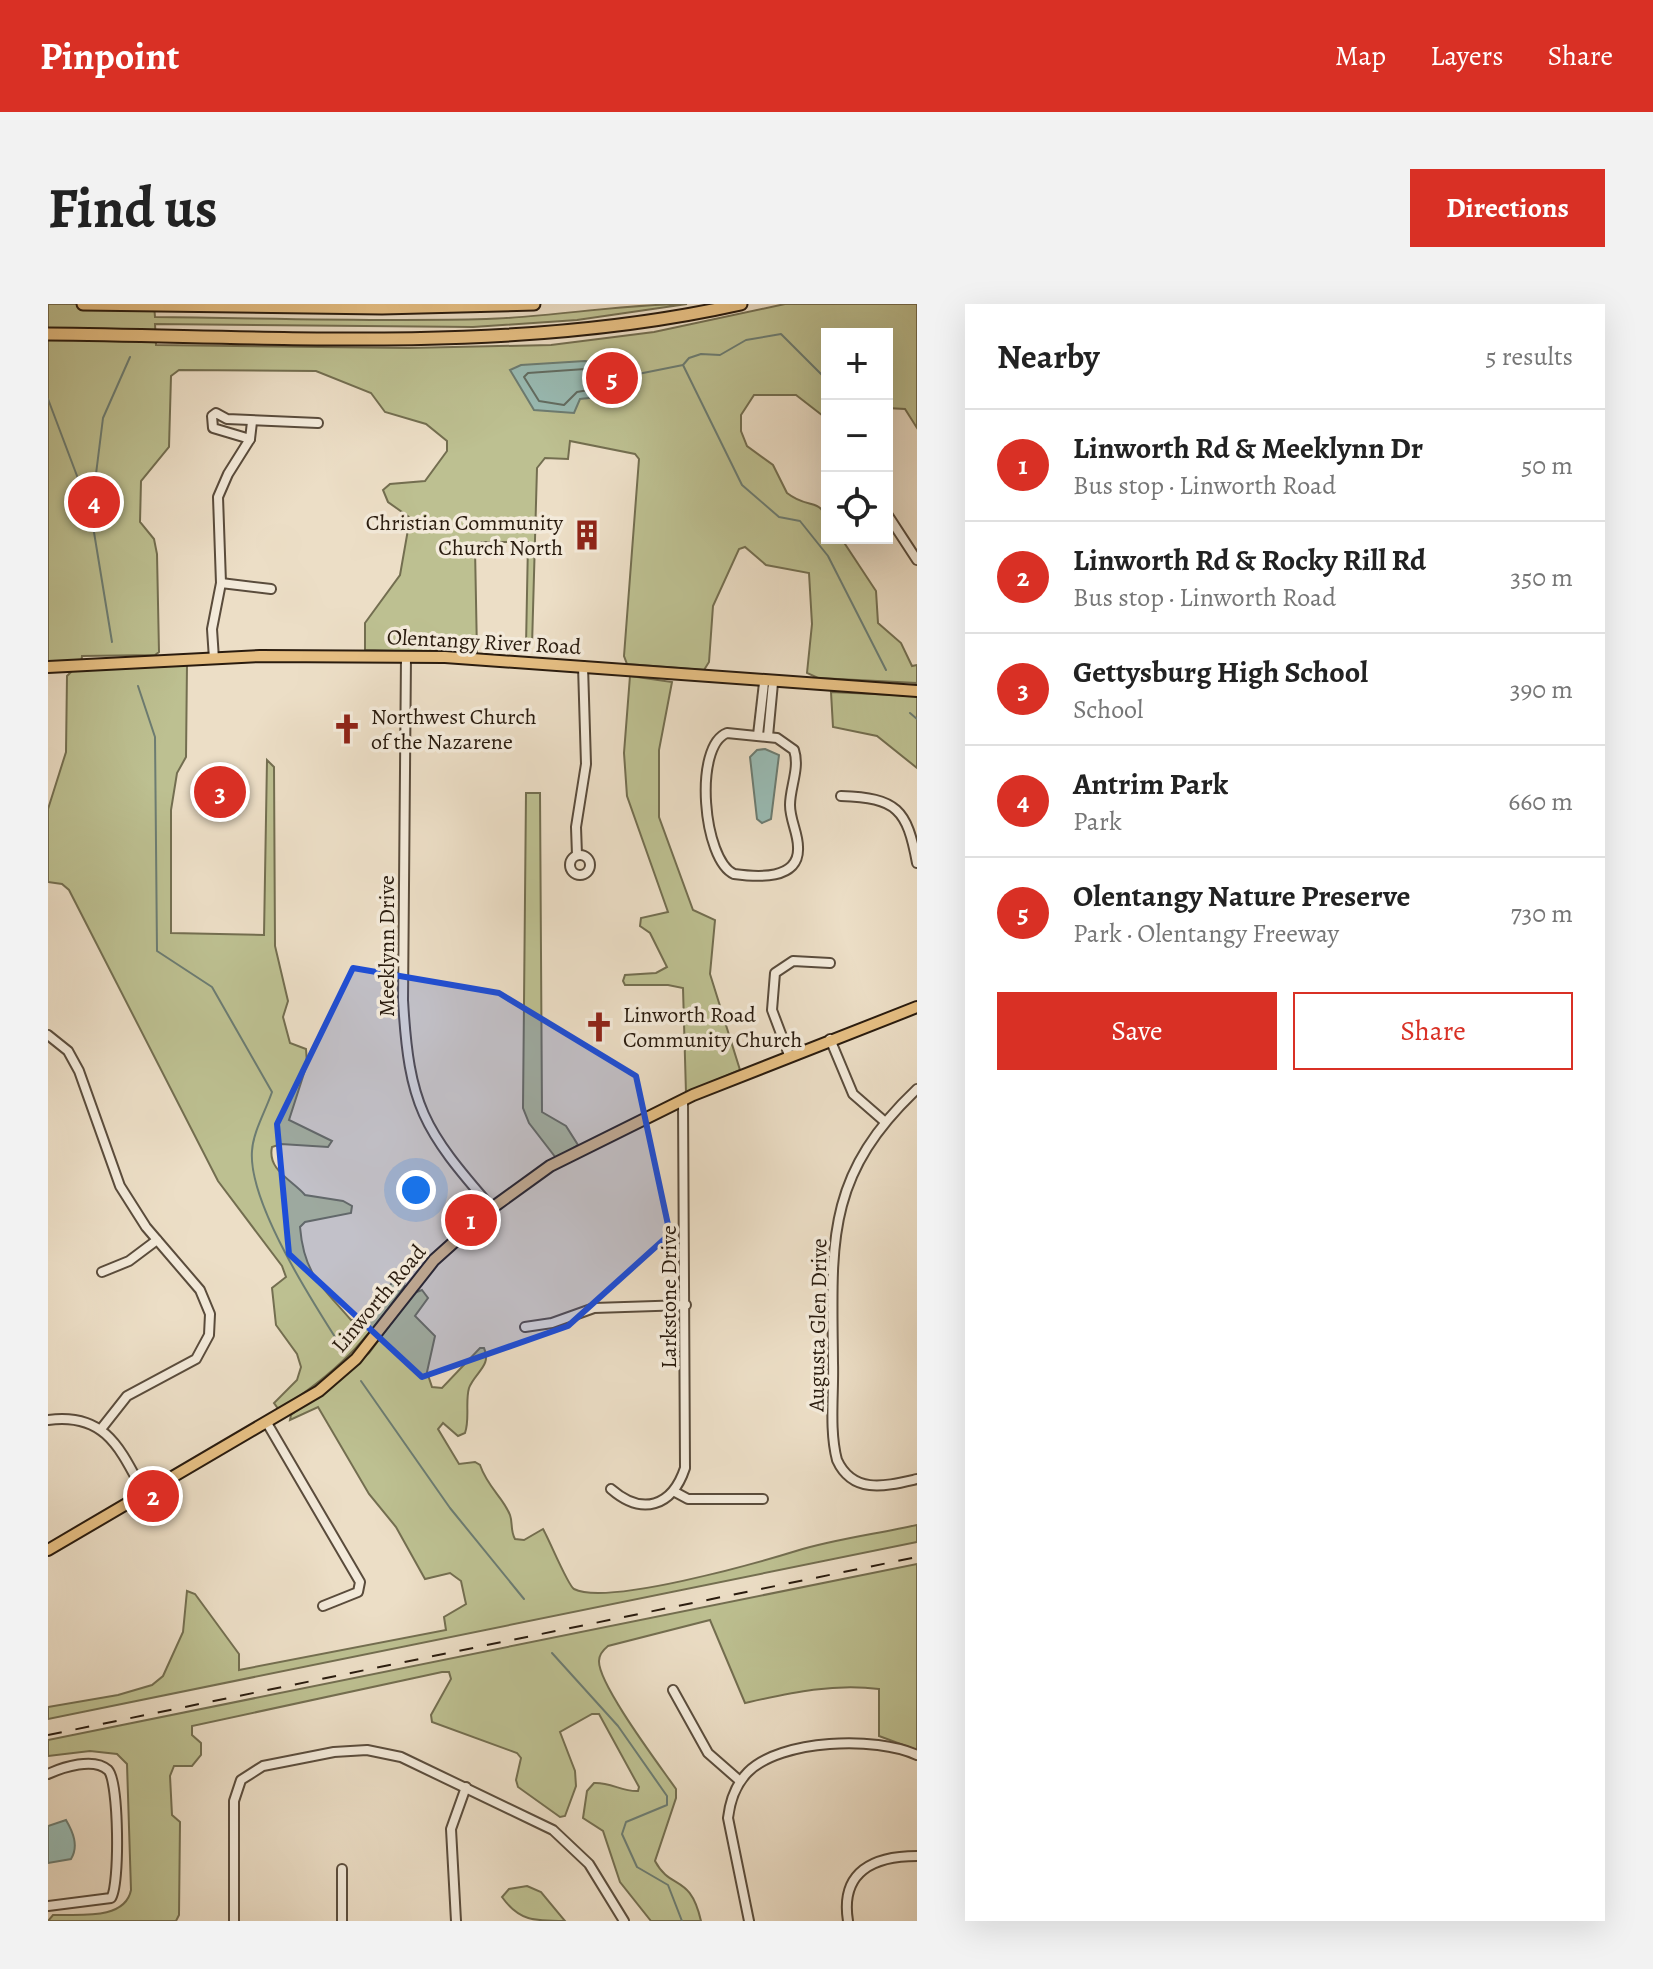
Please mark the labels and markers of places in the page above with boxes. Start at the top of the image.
pin: 5 [586,348,638,408]
pin: 4 [68,472,120,532]
place label: Christian Community Church North [366,508,563,563]
building icon: Christian Community Church North [570,518,604,552]
place label: Northwest Church of the Nazarene [371,702,537,757]
church icon: Northwest Church of the Nazarene [330,712,364,746]
pin: 3 [194,762,246,822]
place label: Linworth Road Community Church [623,1000,802,1055]
church icon: Linworth Road Community Church [582,1010,616,1044]
pin: 1 [445,1190,497,1250]
pin: 2 [127,1466,179,1526]

